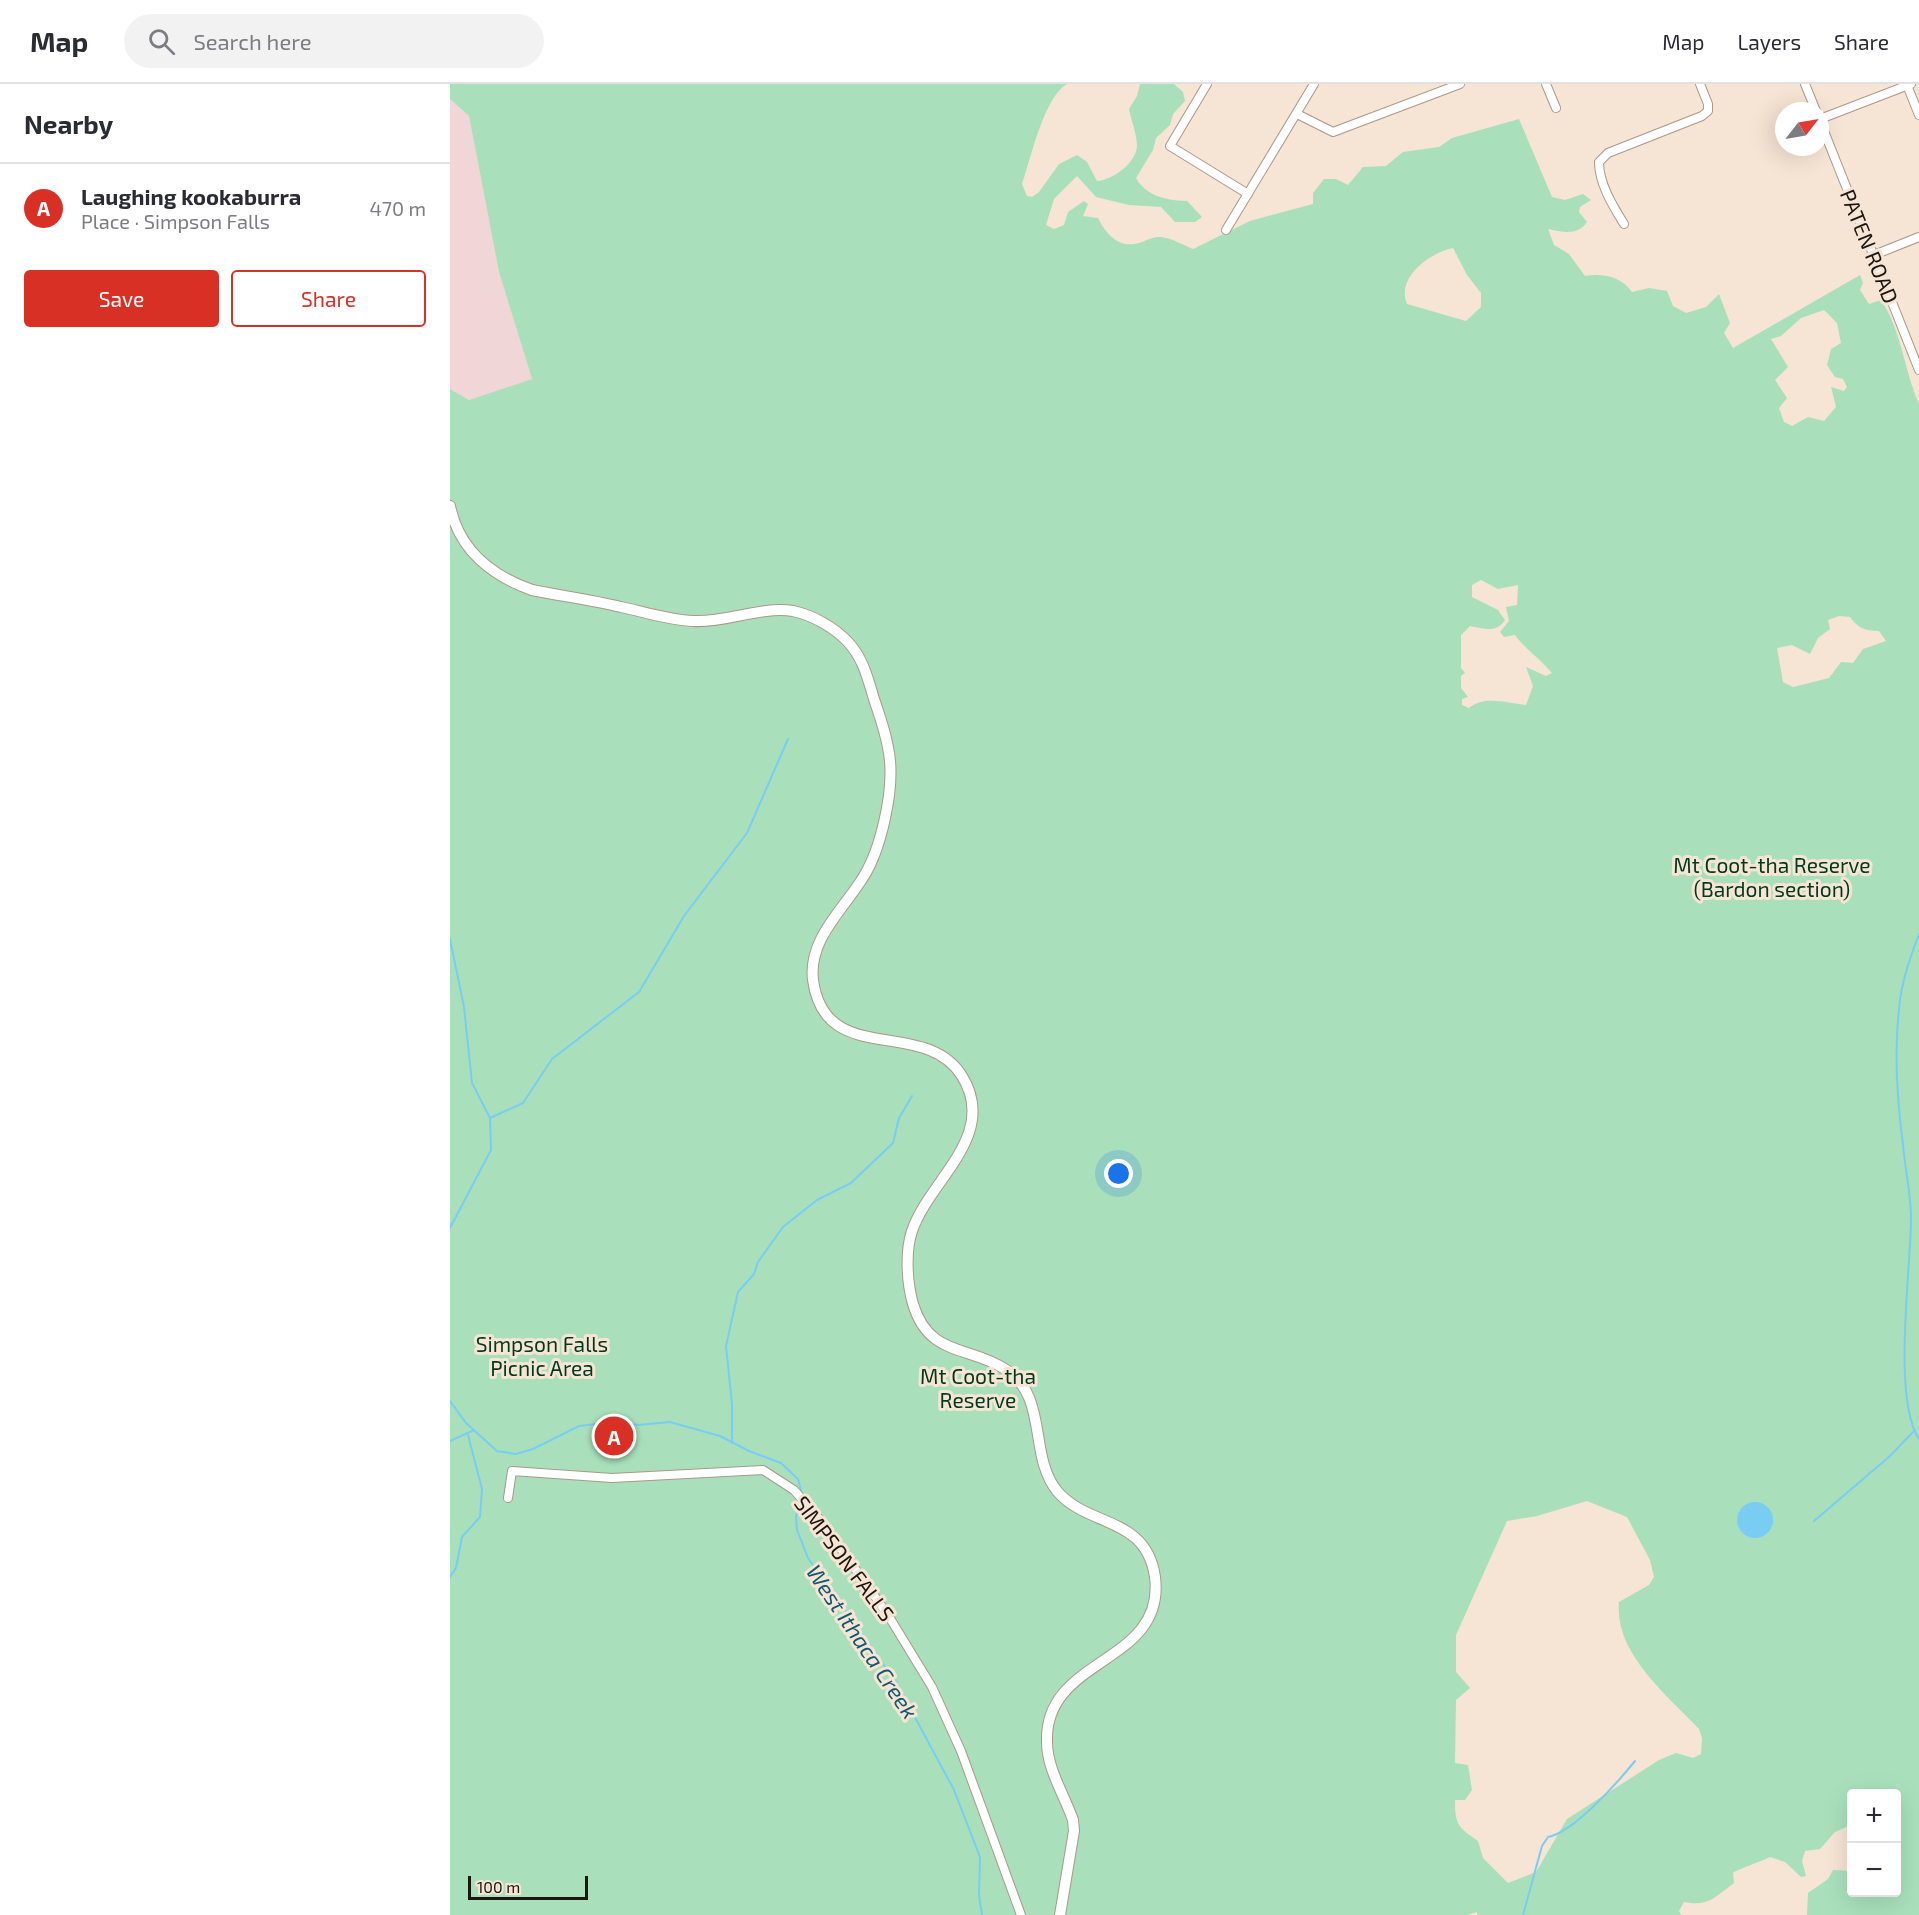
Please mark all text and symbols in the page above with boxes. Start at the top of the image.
search box [124,14,544,68]
text: Map [30,24,88,58]
icon: search [145,25,178,58]
text: Search here [193,28,312,54]
text: Map [1662,29,1704,54]
text: Layers [1737,29,1801,54]
text: Share [1834,29,1889,54]
north arrow [1775,102,1829,156]
text: Nearby [24,108,113,139]
text: Laughing kookaburra [81,183,301,209]
street label: PATEN ROAD [1836,185,1904,307]
text: A [37,196,50,220]
text: 470 m [369,196,426,220]
text: Place · Simpson Falls [81,209,270,233]
button: Save [24,270,219,327]
button: Share [231,270,426,327]
park label: Mt Coot-tha Reserve (Bardon section) [1673,852,1871,901]
your location [1104,1159,1133,1188]
park label: Simpson Falls Picnic Area [476,1331,608,1380]
park label: Mt Coot-tha Reserve [920,1363,1036,1412]
pin: A [594,1414,634,1458]
street label: SIMPSON FALLS [790,1491,900,1625]
water label: West Ithaca Creek [802,1559,924,1723]
map controls [1847,1789,1901,1897]
button: + [1847,1789,1901,1843]
button: − [1847,1843,1901,1897]
scale bar [468,1873,588,1900]
text: 100 m [477,1877,520,1896]

